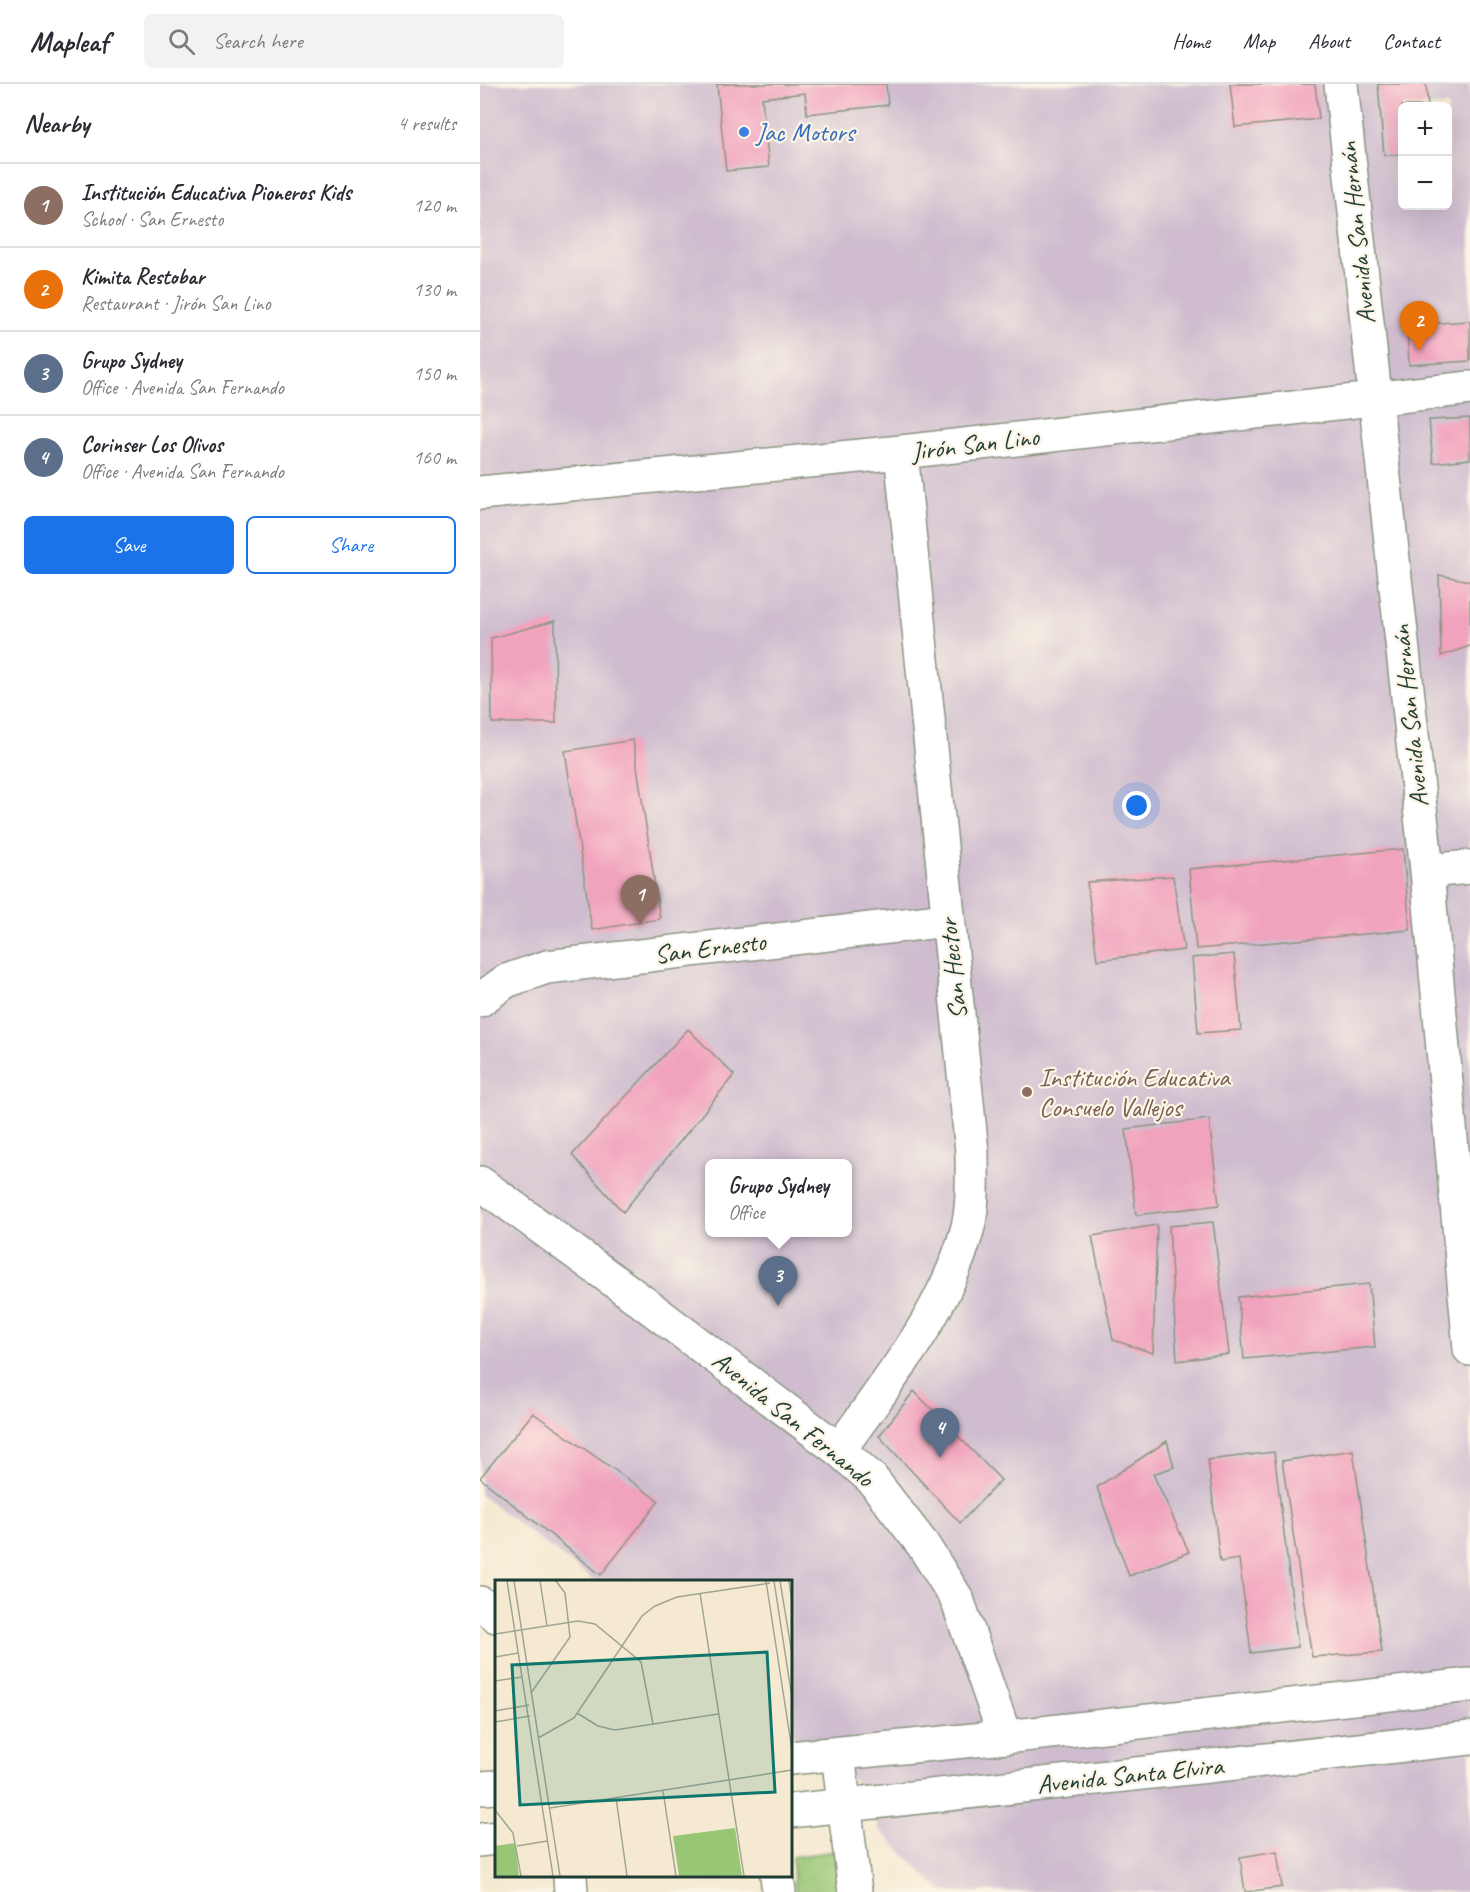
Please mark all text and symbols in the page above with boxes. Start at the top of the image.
search box [144,14,564,68]
text: Mapleaf [30,24,108,59]
icon: search [165,25,198,58]
text: Search here [213,27,303,55]
text: Home [1172,28,1210,54]
text: Map [1243,28,1275,54]
text: About [1308,28,1350,54]
text: Contact [1383,28,1440,54]
map controls [1398,102,1452,210]
button: + [1398,102,1452,156]
text: Nearby [24,107,89,140]
text: 4 results [397,111,456,136]
place label: Jac Motors [754,116,857,149]
marker: Jac Motors [737,125,751,139]
street label: Avenida San Hernán [1331,139,1383,326]
button: − [1398,156,1452,210]
text: Institución Educativa Pioneros Kids [81,179,351,207]
text: 1 [39,193,48,218]
text: 120 m [413,193,456,218]
text: School · San Ernesto [81,207,223,232]
text: Kimita Restobar [81,263,204,291]
text: 2 [39,277,48,302]
text: 130 m [413,277,456,302]
text: Restaurant · Jirón San Lino [81,291,270,316]
pin: 2 [1400,302,1438,351]
text: Grupo Sydney [81,347,182,375]
text: 3 [39,361,48,386]
text: 150 m [413,361,456,386]
text: Office · Avenida San Fernando [81,375,284,400]
street label: Jirón San Lino [907,420,1042,468]
text: Corinser Los Olivos [81,431,223,459]
text: 4 [39,445,48,470]
text: 160 m [413,445,456,470]
text: Office · Avenida San Fernando [81,459,284,484]
button: Save [24,516,234,574]
button: Share [246,516,456,574]
street label: Avenida San Hernán [1384,622,1436,809]
your location [1122,791,1151,820]
pin: 1 [620,876,660,925]
street label: San Hector [931,914,975,1021]
street label: San Ernesto [653,925,769,971]
place label: Institución Educativa Consuelo Vallejos [1039,1061,1231,1124]
marker: Institución Educativa Consuelo Vallejos [1020,1085,1034,1099]
popup [705,1159,852,1237]
text: Grupo Sydney [728,1172,829,1200]
text: Office [728,1200,765,1225]
pin: 3 [758,1256,798,1306]
street label: Avenida San Fernando [705,1344,882,1495]
pin: 4 [920,1408,960,1458]
inset map [495,1580,792,1877]
street label: Avenida Santa Elvira [1035,1749,1226,1801]

